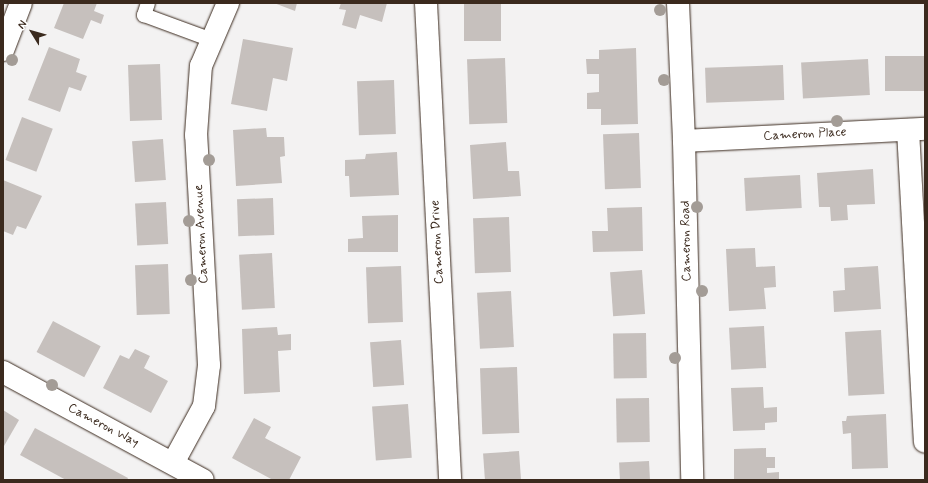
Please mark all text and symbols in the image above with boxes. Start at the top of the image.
north arrow [12,12,52,52]
text: N [15,18,30,32]
street label: Cameron Place [763,125,847,145]
street label: Cameron Avenue [192,186,212,282]
street label: Cameron Drive [428,200,448,284]
street label: Cameron Road [678,201,696,281]
street label: Cameron Way [64,400,142,452]

